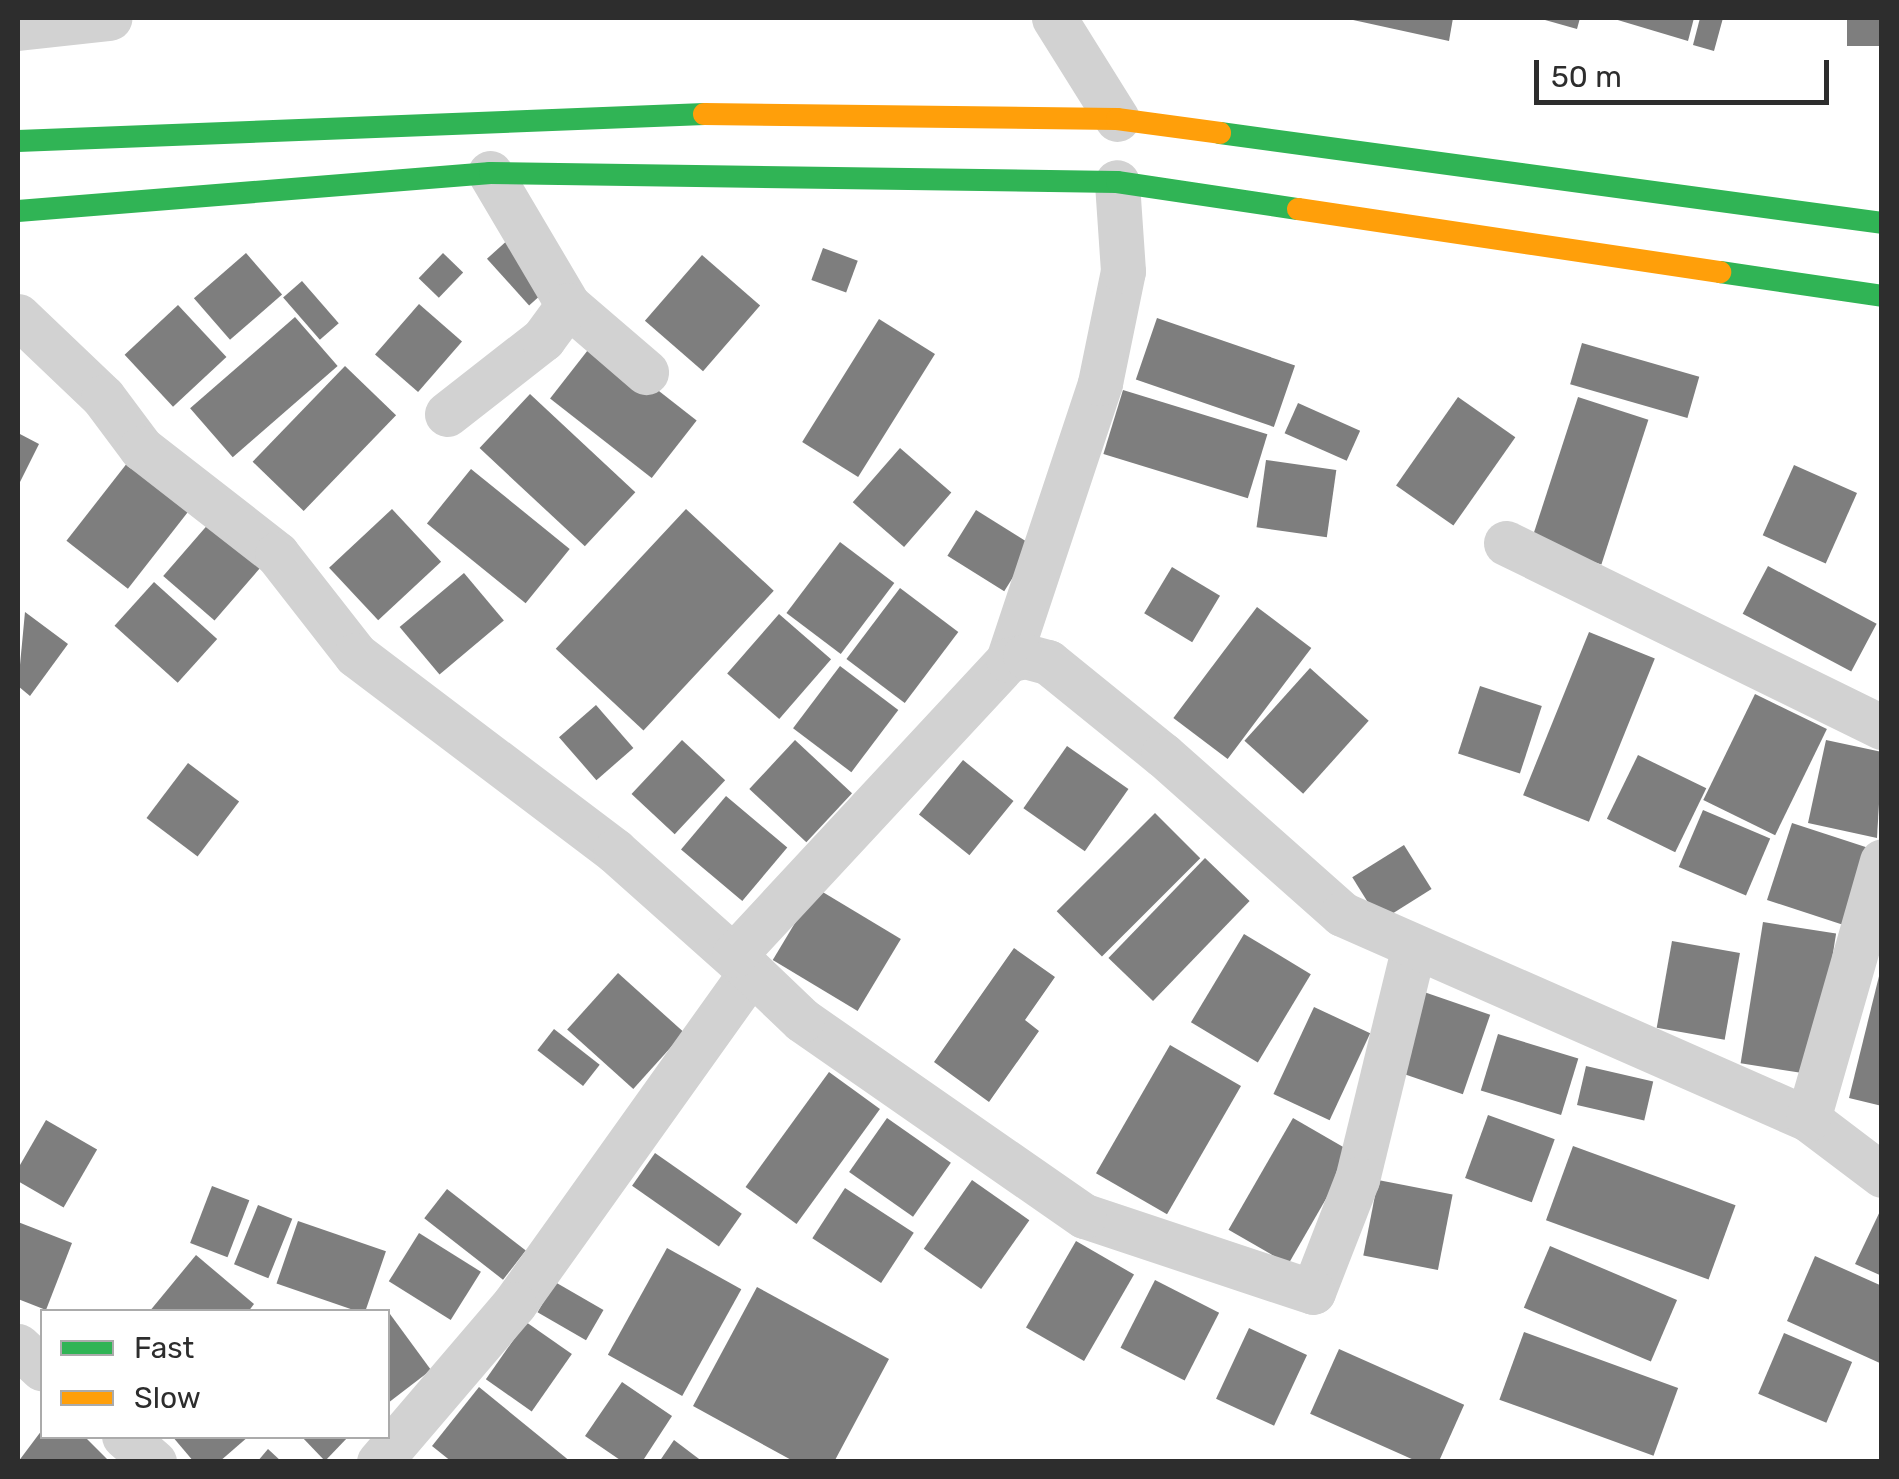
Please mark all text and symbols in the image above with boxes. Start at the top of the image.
scale bar [1539,40,1834,102]
text: 50 m [1551,59,1622,95]
legend [40,1309,390,1439]
text: Fast [134,1330,194,1366]
text: Slow [134,1380,201,1416]

